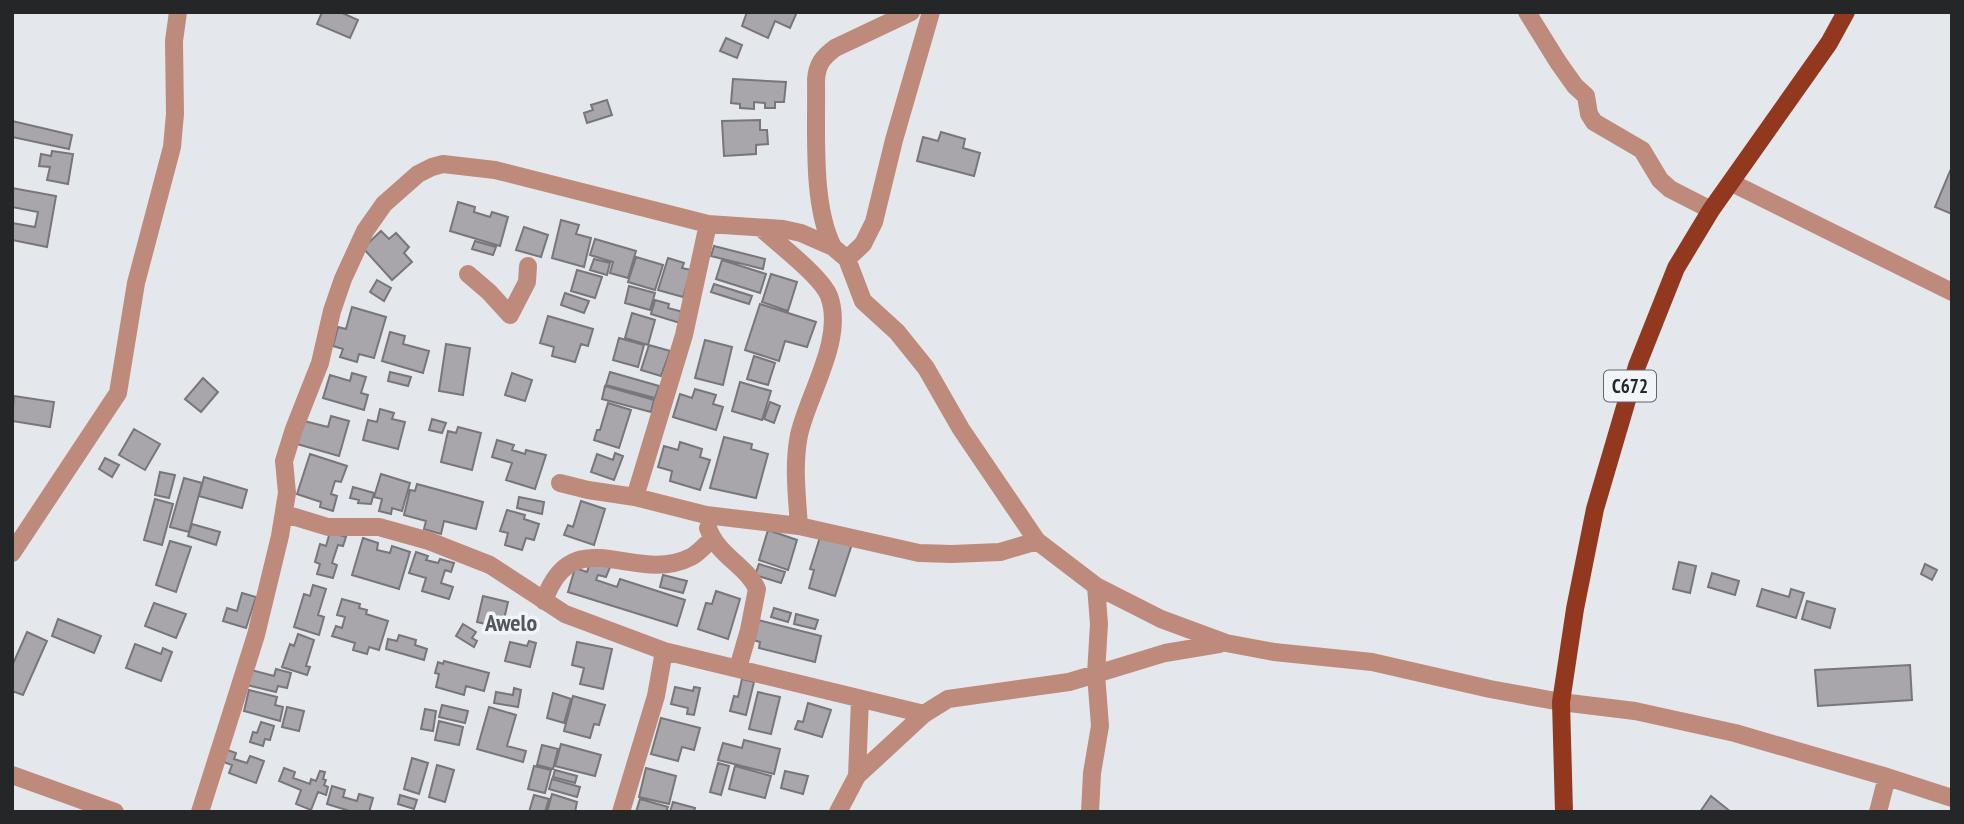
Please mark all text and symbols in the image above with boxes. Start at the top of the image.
road number: C672 [1604,370,1656,402]
district label: Awelo [484,607,537,638]

